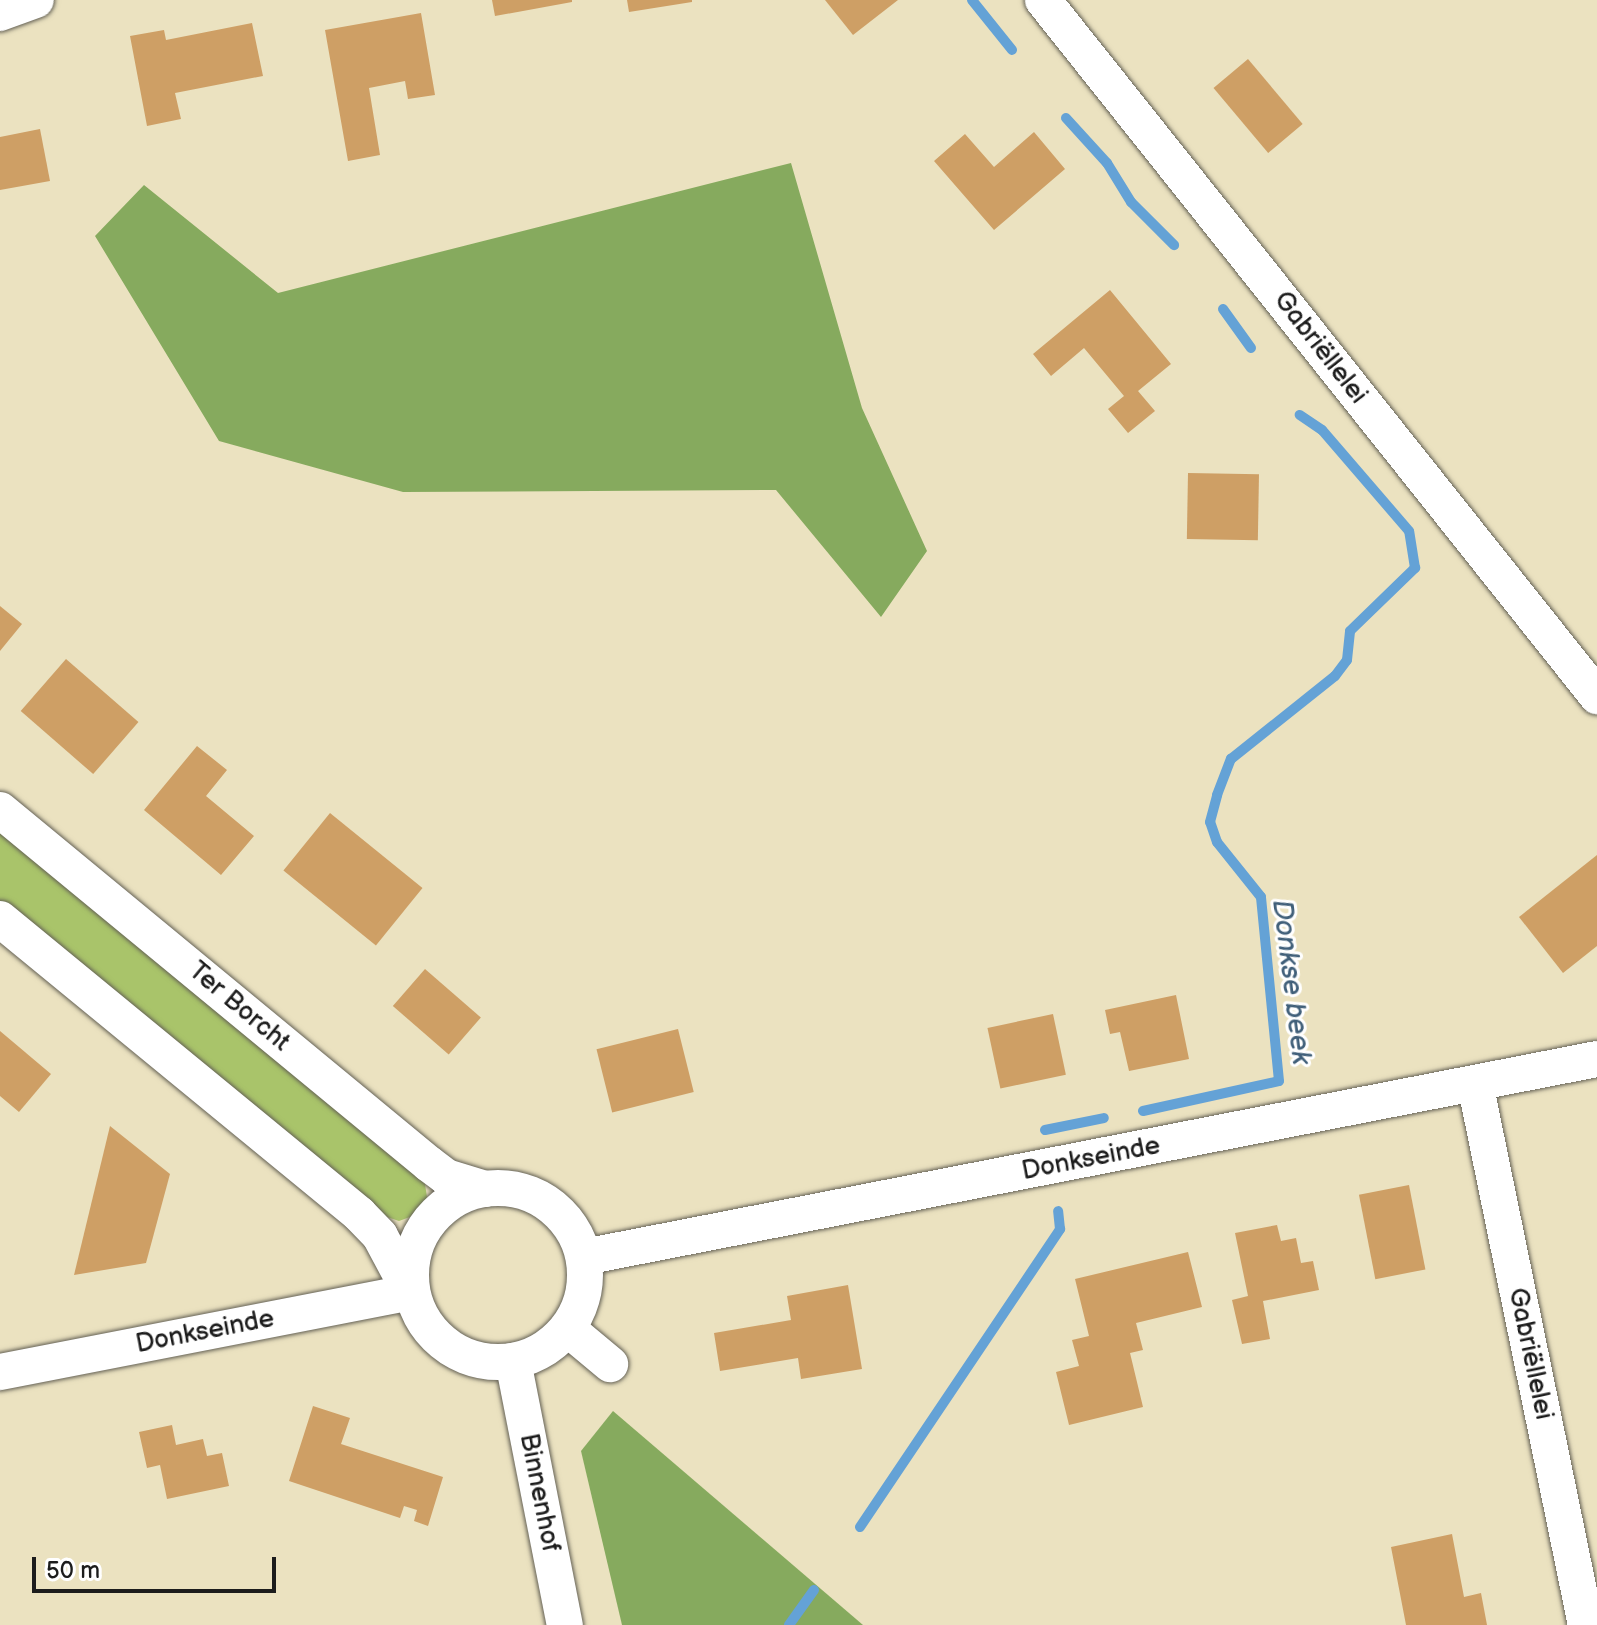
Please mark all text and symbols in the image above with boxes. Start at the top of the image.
street label: Gabriëllelei [1266,286,1374,410]
water label: Donkse beek [1264,898,1318,1066]
street label: Ter Borcht [182,956,296,1058]
street label: Donkseinde [1019,1130,1163,1188]
street label: Gabriëllelei [1501,1285,1559,1423]
street label: Donkseinde [133,1303,277,1361]
street label: Binnenhof [512,1431,566,1555]
scale bar [36,1541,280,1591]
text: 50 m [46,1556,100,1585]

